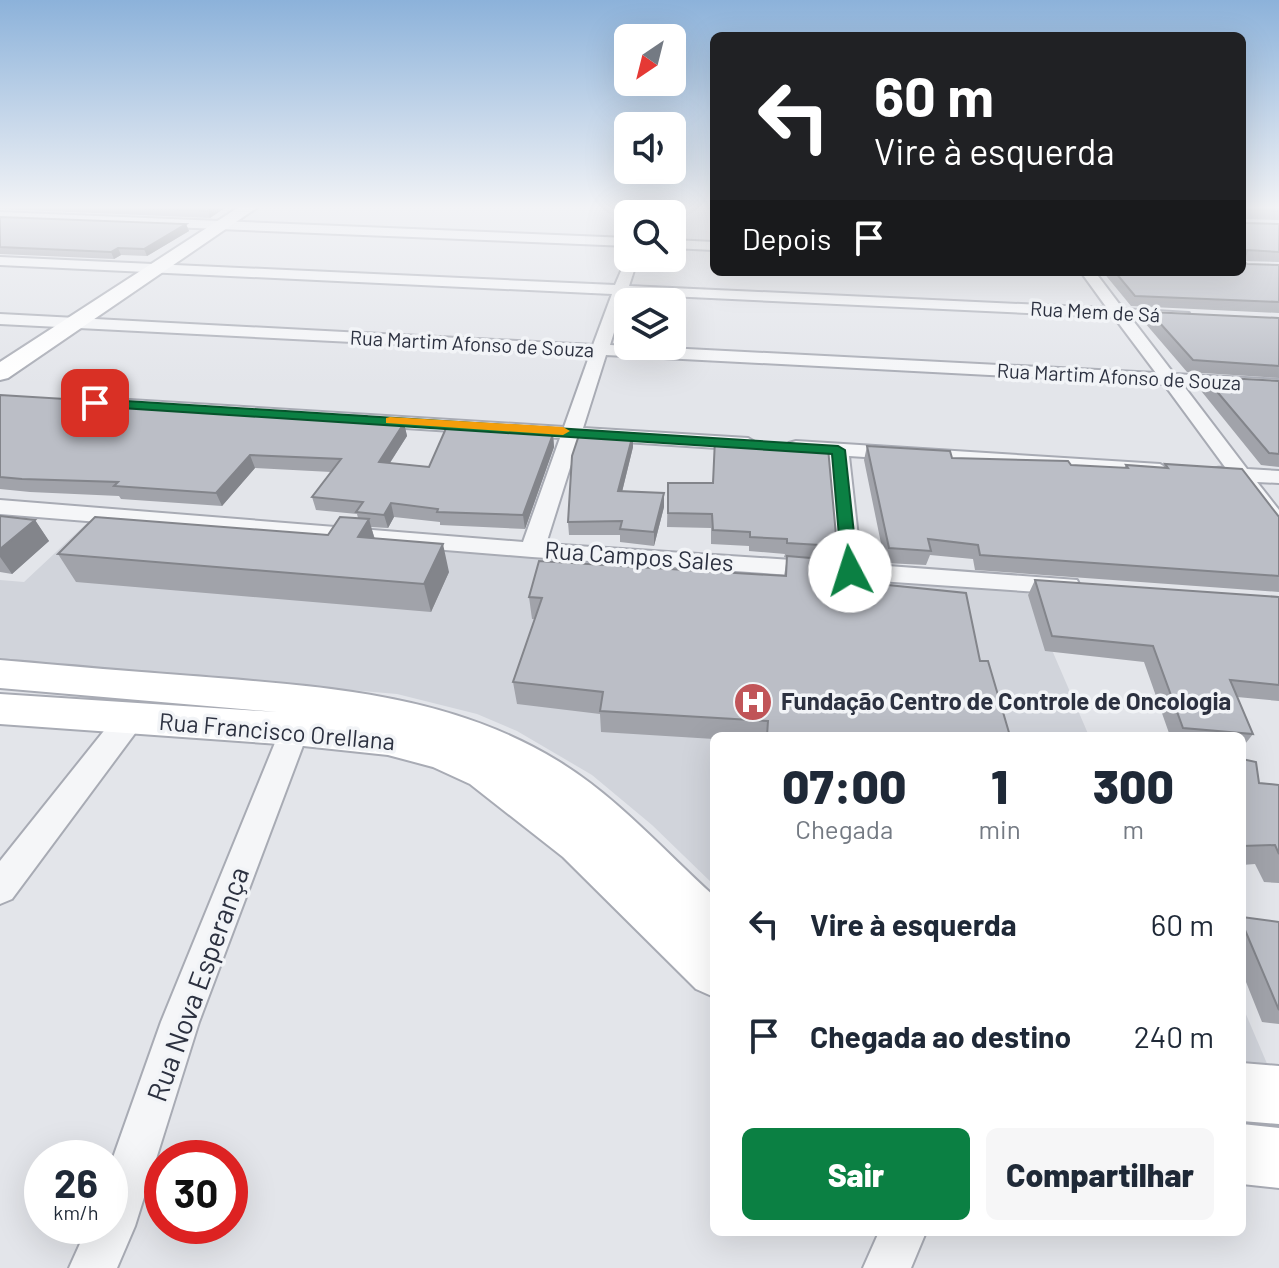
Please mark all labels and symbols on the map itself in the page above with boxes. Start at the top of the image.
north arrow [614,24,686,96]
street label: Rua Mem de Sá [1029,296,1161,326]
street label: Rua Martim Afonso de Souza [349,325,595,361]
street label: Rua Martim Afonso de Souza [996,358,1242,394]
pin [61,369,129,437]
position arrow [808,529,892,613]
street label: Rua Campos Sales [544,534,735,577]
hospital icon: Fundação Centro de Controle de Oncologia [732,681,774,723]
place label: Fundação Centro de Controle de Oncologia [781,686,1231,715]
street label: Rua Francisco Orellana [158,706,396,755]
street label: Rua Nova Esperança [139,862,255,1106]
speed limit sign: 30 [144,1140,248,1244]

